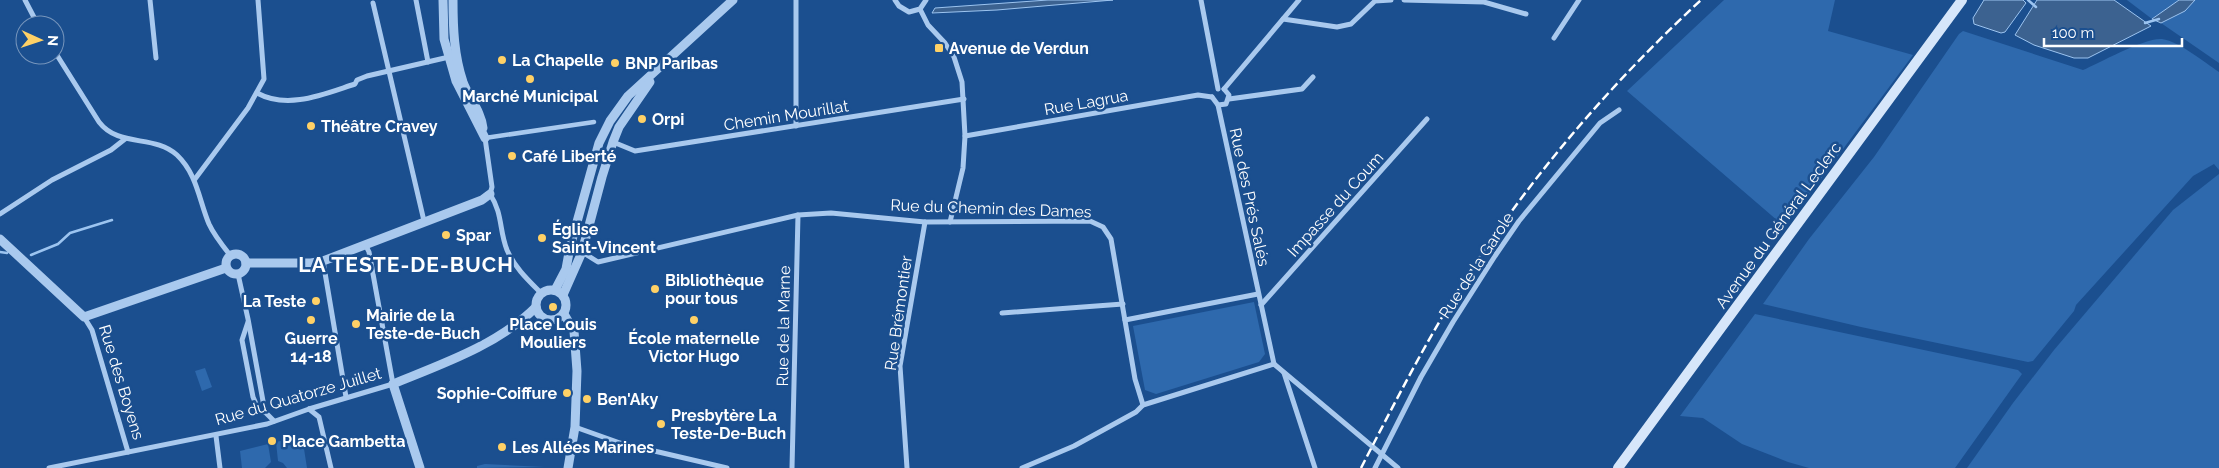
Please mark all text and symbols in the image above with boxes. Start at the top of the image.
north arrow [15,15,65,65]
scale bar [2044,15,2182,47]
text: 100 m [2052,24,2094,42]
text: N [45,35,61,46]
place label: Avenue de Verdun [949,39,1089,58]
marker: Avenue de Verdun [933,42,945,54]
place label: La Chapelle [512,51,604,70]
marker: La Chapelle [496,54,508,66]
place label: BNP Paribas [625,54,718,73]
marker: BNP Paribas [609,57,621,69]
marker: Marché Municipal [524,73,536,85]
street label: Rue Lagrua [1043,86,1130,119]
place label: Marché Municipal [462,87,599,106]
street label: Chemin Mourillat [722,96,850,135]
place label: Orpi [652,110,684,129]
marker: Orpi [636,113,648,125]
place label: Théâtre Cravey [321,117,438,136]
marker: Théâtre Cravey [305,120,317,132]
street label: Rue des Prés Salés [1226,126,1274,268]
street label: Avenue du Général Leclerc [1712,138,1845,312]
place label: Café Liberté [522,147,617,166]
street label: Impasse du Coum [1283,148,1387,261]
marker: Café Liberté [506,150,518,162]
street label: Rue du Chemin des Dames [890,195,1092,222]
street label: Rue de la Garole [1435,209,1518,322]
place label: Église Saint-Vincent [552,219,656,257]
place label: Spar [456,226,491,245]
marker: Spar [440,229,452,241]
marker: Église Saint-Vincent [536,232,548,244]
district label: LA TESTE-DE-BUCH [298,252,514,277]
street label: Rue Brémontier [881,254,916,372]
street label: Rue de la Marne [773,265,794,387]
place label: Bibliothèque pour tous [665,271,764,308]
marker: Bibliothèque pour tous [649,283,661,295]
place label: La Teste [243,292,306,311]
marker: La Teste [310,295,322,307]
marker: Place Louis Mouliers [547,301,559,313]
place label: Mairie de la Teste-de-Buch [366,306,480,343]
marker: Guerre 14-18 [305,314,317,326]
marker: École maternelle Victor Hugo [688,314,700,326]
place label: Place Louis Mouliers [509,315,597,352]
marker: Mairie de la Teste-de-Buch [350,318,362,330]
street label: Rue des Boyens [95,322,148,442]
place label: École maternelle Victor Hugo [628,328,760,366]
place label: Guerre 14-18 [285,329,338,366]
street label: Rue du Quatorze Juillet [213,363,384,429]
place label: Sophie-Coiffure [437,384,557,403]
marker: Sophie-Coiffure [561,387,573,399]
place label: Ben'Aky [597,390,658,409]
marker: Ben'Aky [581,393,593,405]
place label: Presbytère La Teste-De-Buch [671,406,786,443]
marker: Presbytère La Teste-De-Buch [655,418,667,430]
place label: Place Gambetta [282,432,405,451]
marker: Place Gambetta [266,435,278,447]
place label: Les Allées Marines [512,438,654,457]
marker: Les Allées Marines [496,441,508,453]

